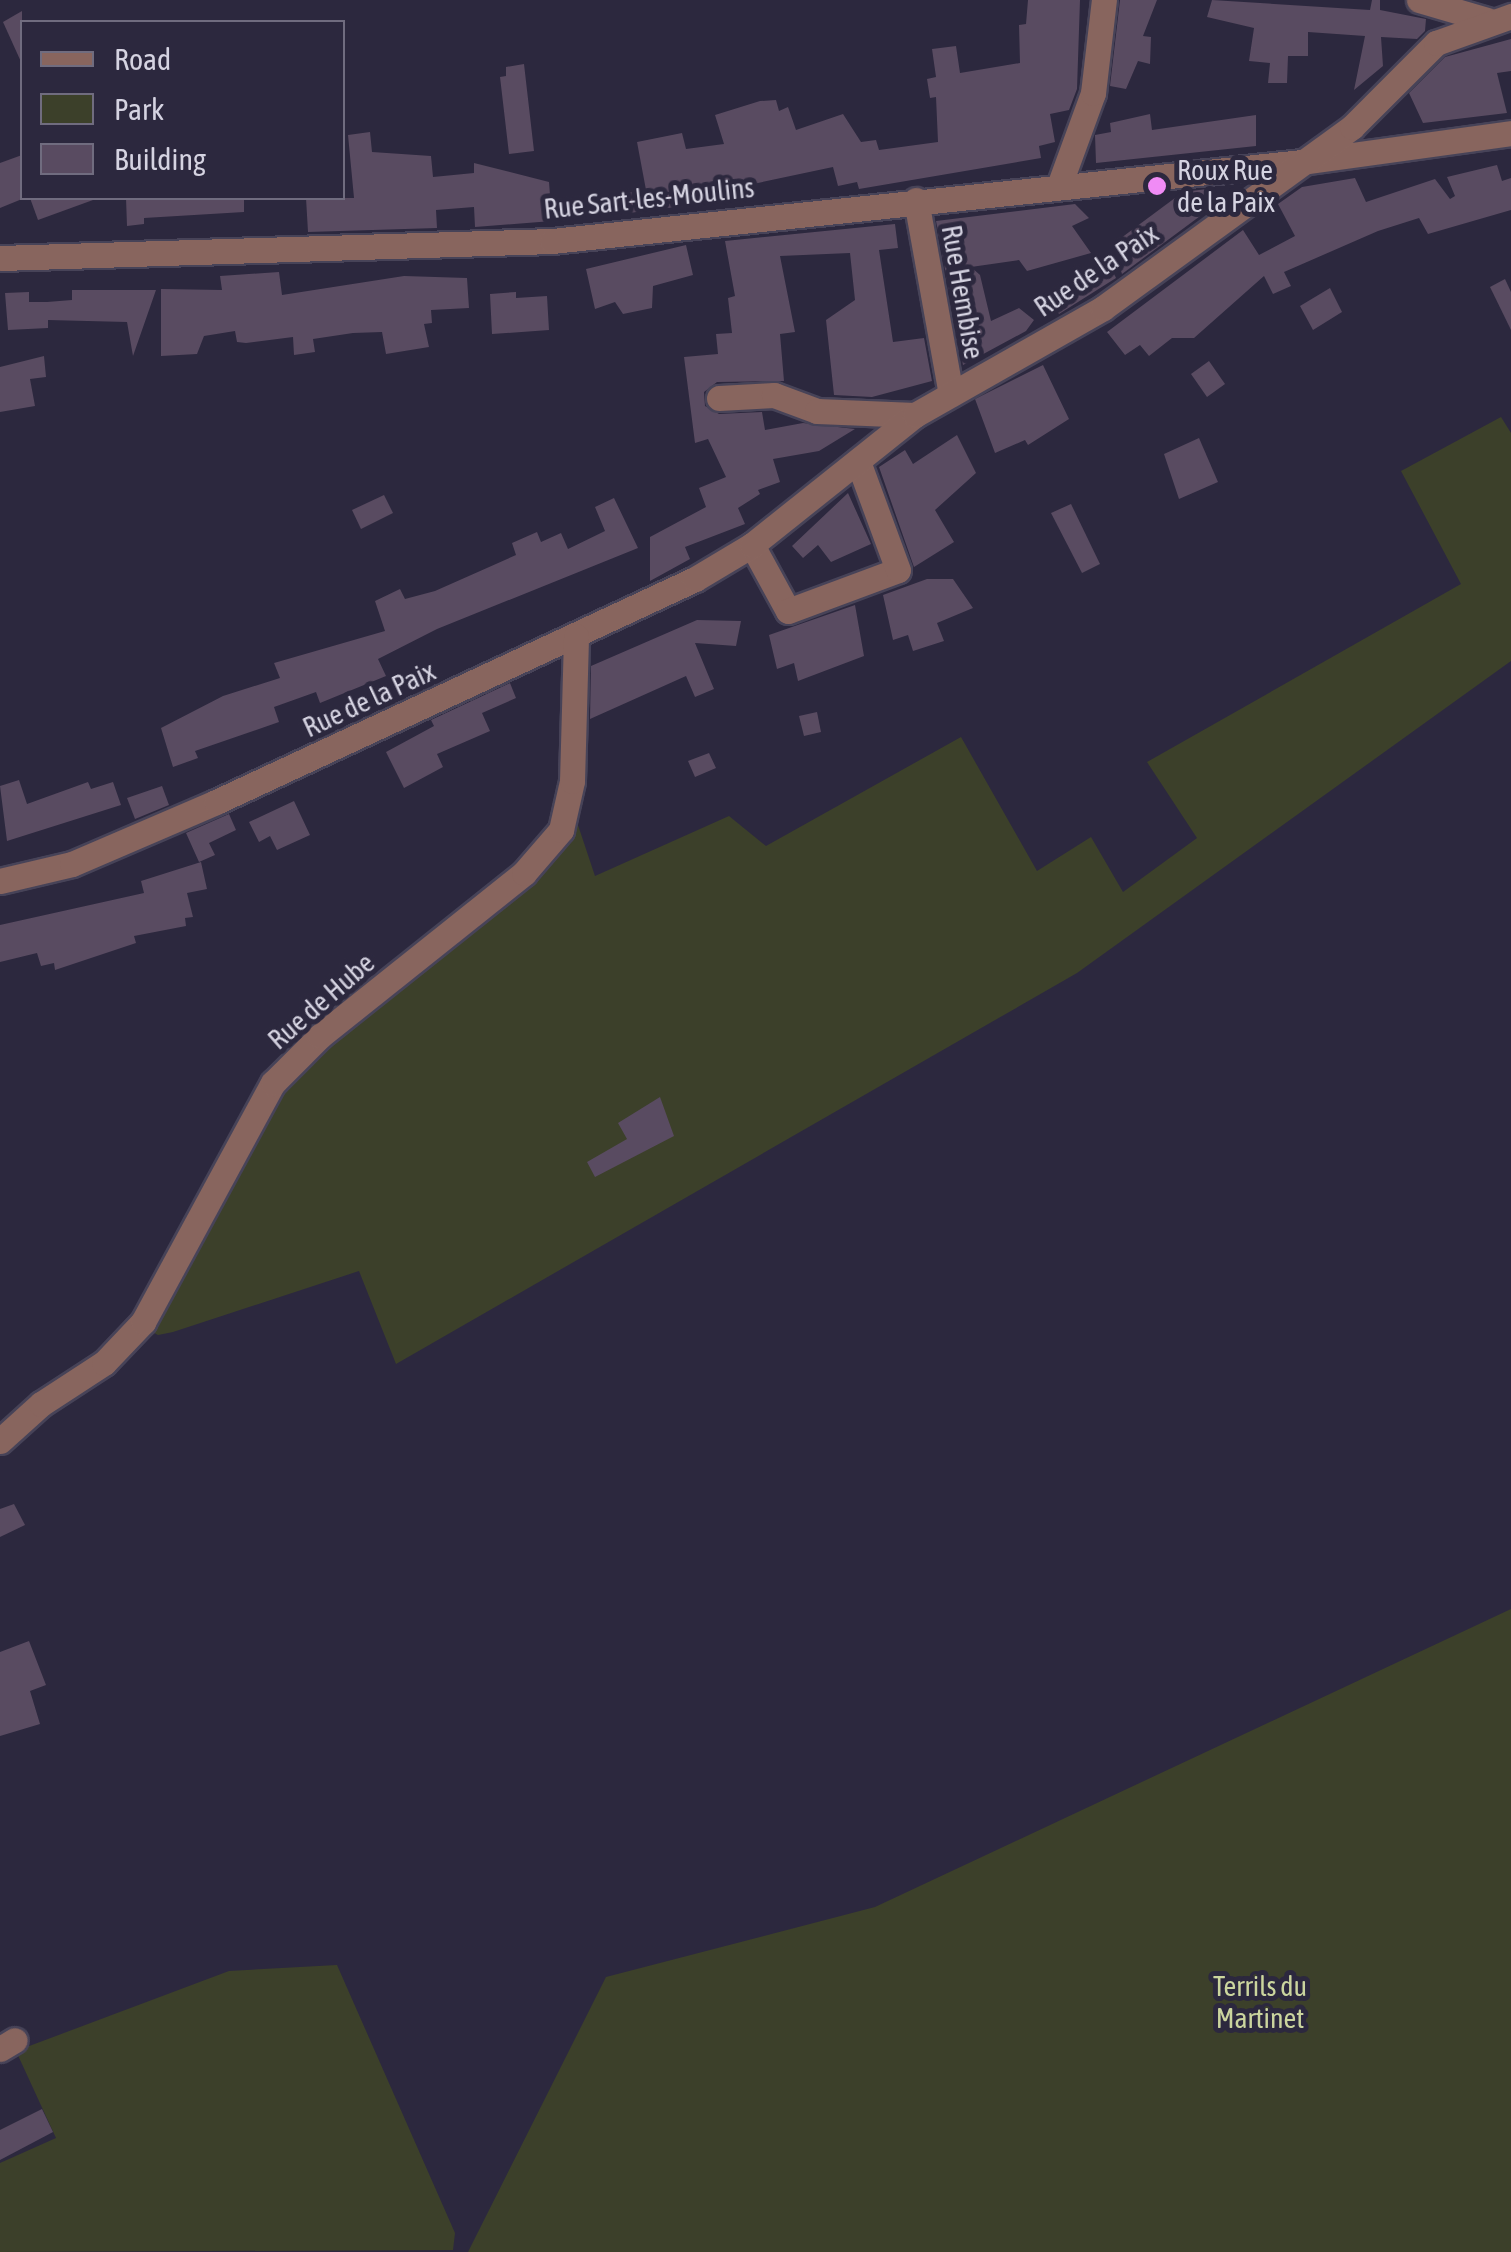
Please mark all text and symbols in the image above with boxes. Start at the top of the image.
legend [20,20,345,200]
text: Road [114,42,171,76]
text: Park [114,92,164,126]
text: Building [114,142,206,176]
place label: Roux Rue de la Paix [1177,153,1275,219]
street label: Rue Sart-les-Moulins [542,170,756,226]
marker: Roux Rue de la Paix [1146,175,1168,197]
street label: Rue de la Paix [1028,216,1164,324]
street label: Rue Hembise [935,222,991,362]
street label: Rue de la Paix [298,654,440,744]
street label: Rue de Hube [261,946,381,1056]
park label: Terrils du Martinet [1213,1969,1307,2035]

